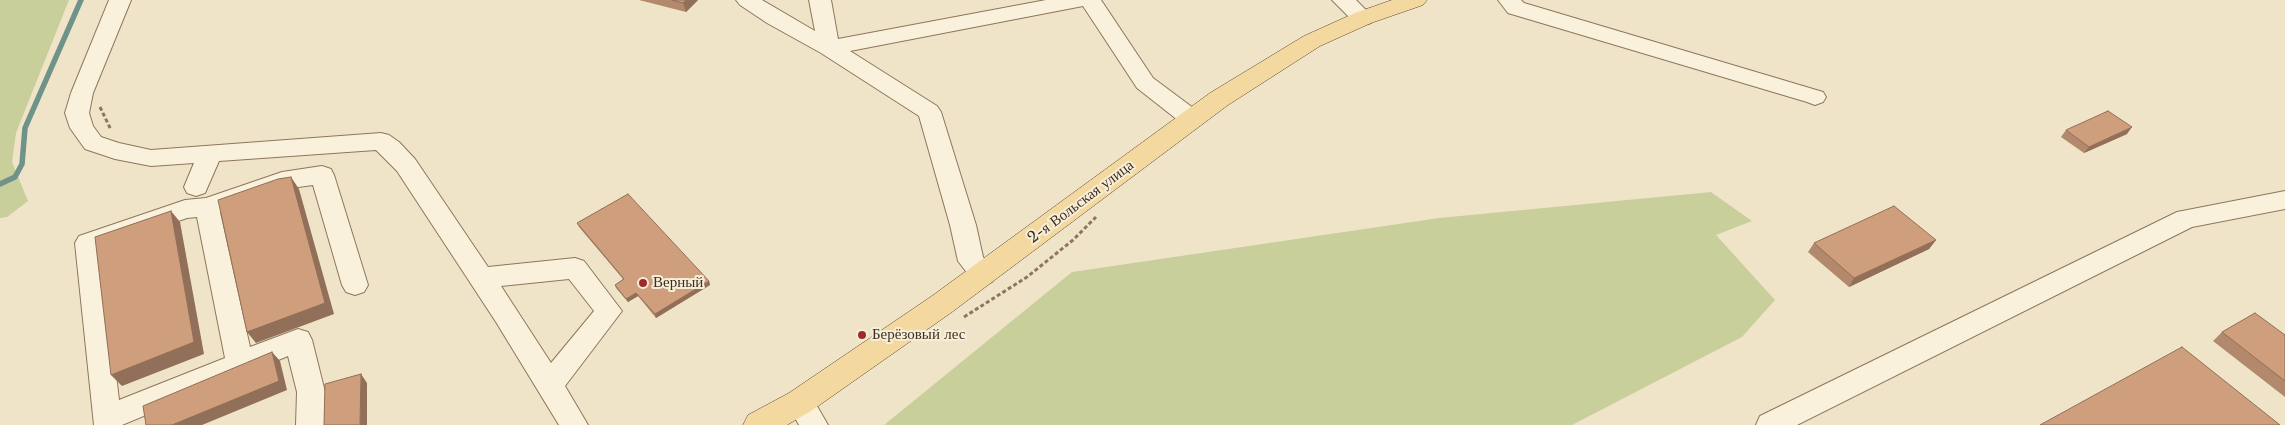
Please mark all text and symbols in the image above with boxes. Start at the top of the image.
street label: 2-я Вольская улица [1025,156,1137,248]
place label: Верный [653,274,703,292]
marker: Верный [637,277,649,289]
place label: Берёзовый лес [872,326,965,344]
marker: Берёзовый лес [856,329,868,341]

